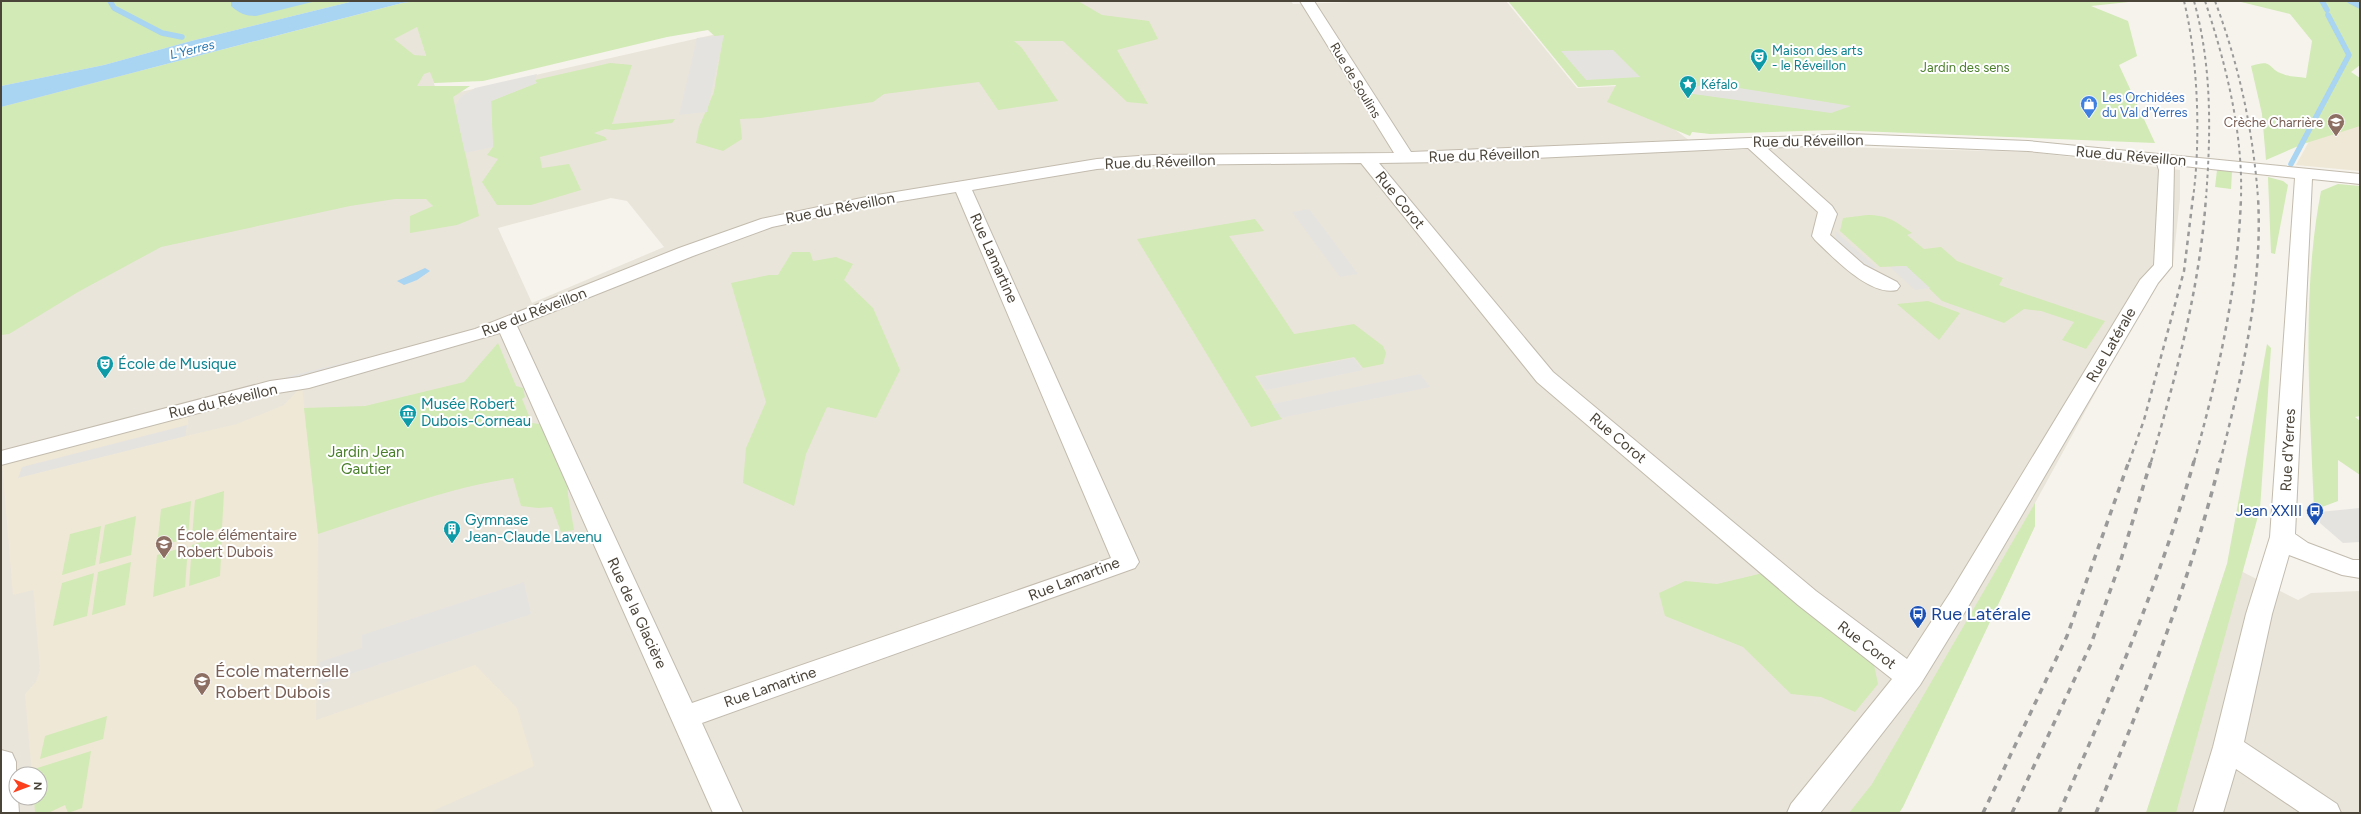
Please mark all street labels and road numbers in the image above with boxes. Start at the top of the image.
street label: Rue de Soulins [1327,40,1384,121]
street label: Rue du Réveillon [1752,131,1864,151]
street label: Rue du Réveillon [2075,142,2187,170]
street label: Rue du Réveillon [1428,144,1540,166]
street label: Rue du Réveillon [1104,151,1216,173]
street label: Rue Corot [1371,168,1429,233]
street label: Rue du Réveillon [784,189,896,227]
street label: Rue Lamartine [966,210,1022,306]
street label: Rue du Réveillon [479,284,589,340]
street label: Rue Latérale [2082,304,2140,386]
street label: Rue du Réveillon [167,380,279,422]
street label: Rue d'Yerres [2277,408,2299,492]
street label: Rue Corot [1586,409,1650,467]
street label: Rue Lamartine [1026,553,1122,605]
street label: Rue de la Glacière [603,555,671,671]
street label: Rue Corot [1834,617,1900,673]
street label: Rue Lamartine [722,663,818,711]

